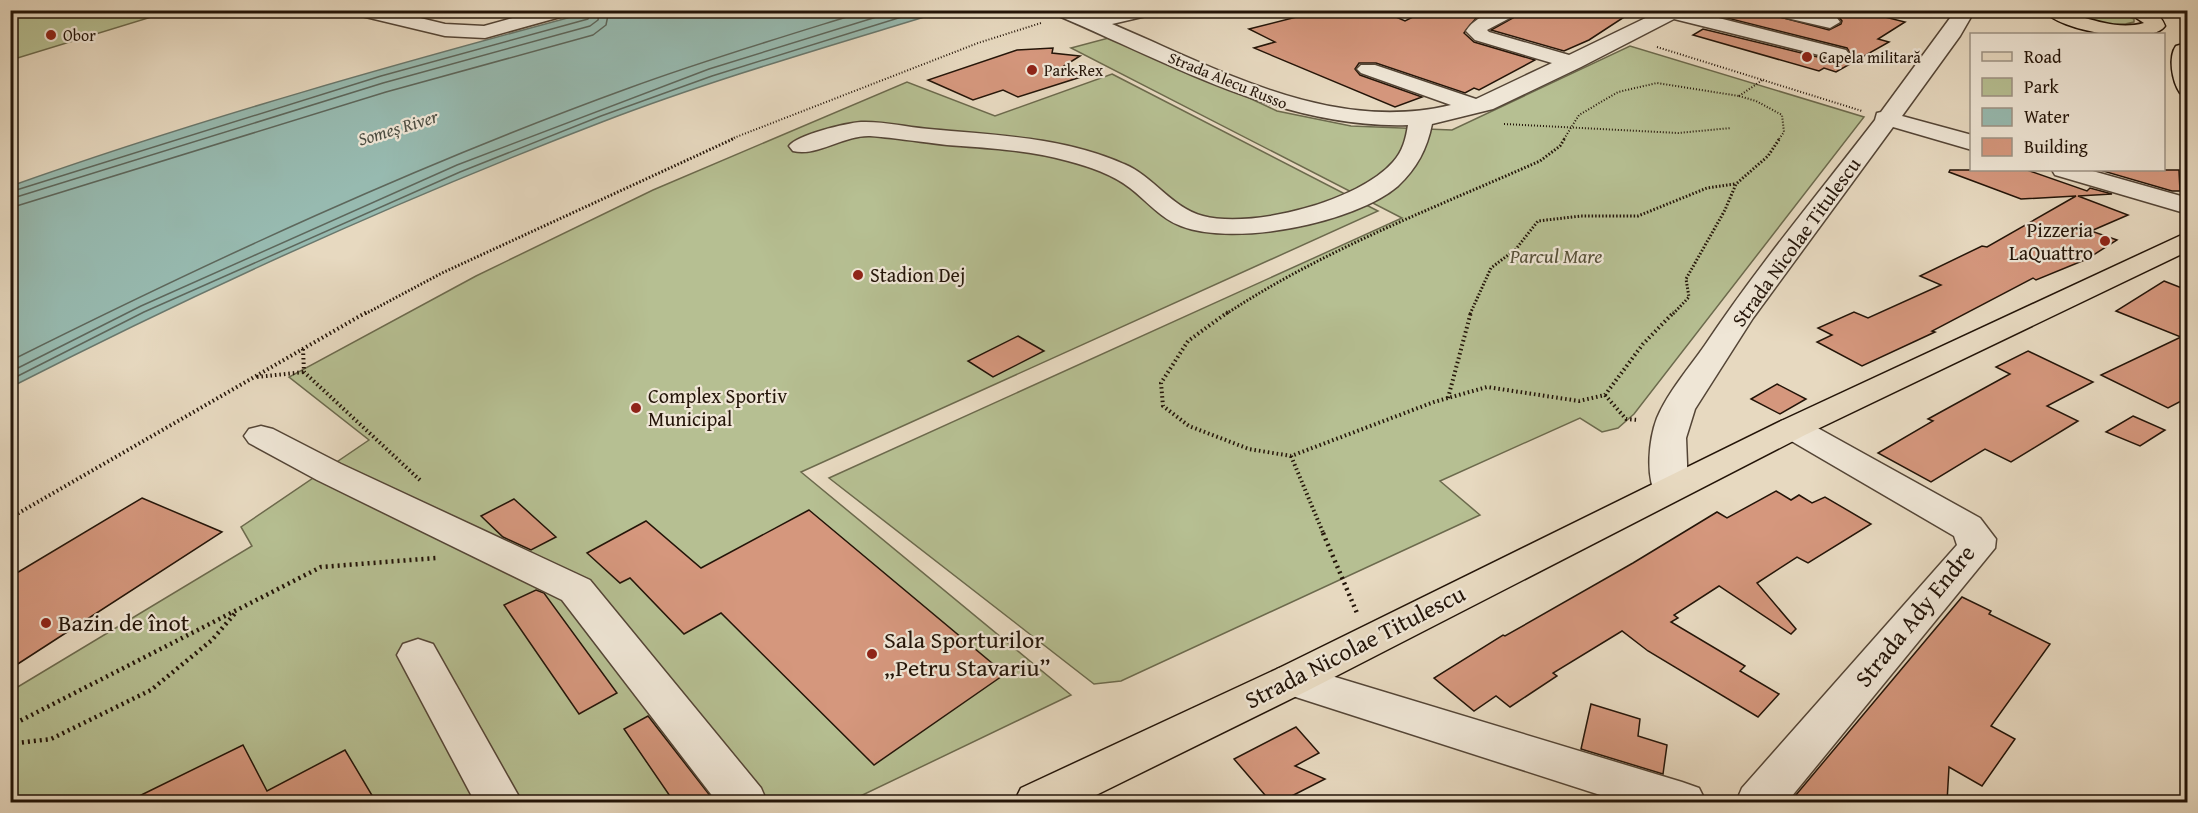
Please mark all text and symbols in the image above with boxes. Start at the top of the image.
place label: Obor [63,23,96,47]
marker: Obor [44,28,58,42]
legend [1970,33,2165,171]
text: Road [2024,43,2062,70]
street label: Strada Alecu Russo [1165,45,1291,115]
place label: Capela militară [1819,45,1921,69]
marker: Capela militară [1800,50,1814,64]
place label: Park Rex [1044,58,1104,82]
marker: Park Rex [1025,63,1039,77]
text: Park [2024,73,2060,100]
water label: Someș River [354,102,443,153]
text: Water [2024,103,2070,130]
text: Building [2024,133,2088,160]
street label: Strada Nicolae Titulescu [1724,151,1867,332]
place label: Pizzeria LaQuattro [2009,215,2094,267]
marker: Pizzeria LaQuattro [2098,234,2112,248]
park label: Parcul Mare [1509,241,1602,270]
place label: Stadion Dej [870,260,965,289]
marker: Stadion Dej [851,268,865,282]
place label: Complex Sportiv Municipal [648,381,787,433]
marker: Complex Sportiv Municipal [629,401,643,415]
street label: Strada Ady Endre [1846,537,1983,694]
street label: Strada Nicolae Titulescu [1238,576,1471,717]
place label: Bazin de înot [58,605,190,640]
marker: Bazin de înot [39,616,53,630]
place label: Sala Sporturilor „Petru Stavariu” [884,622,1051,685]
marker: Sala Sporturilor „Petru Stavariu” [865,647,879,661]

